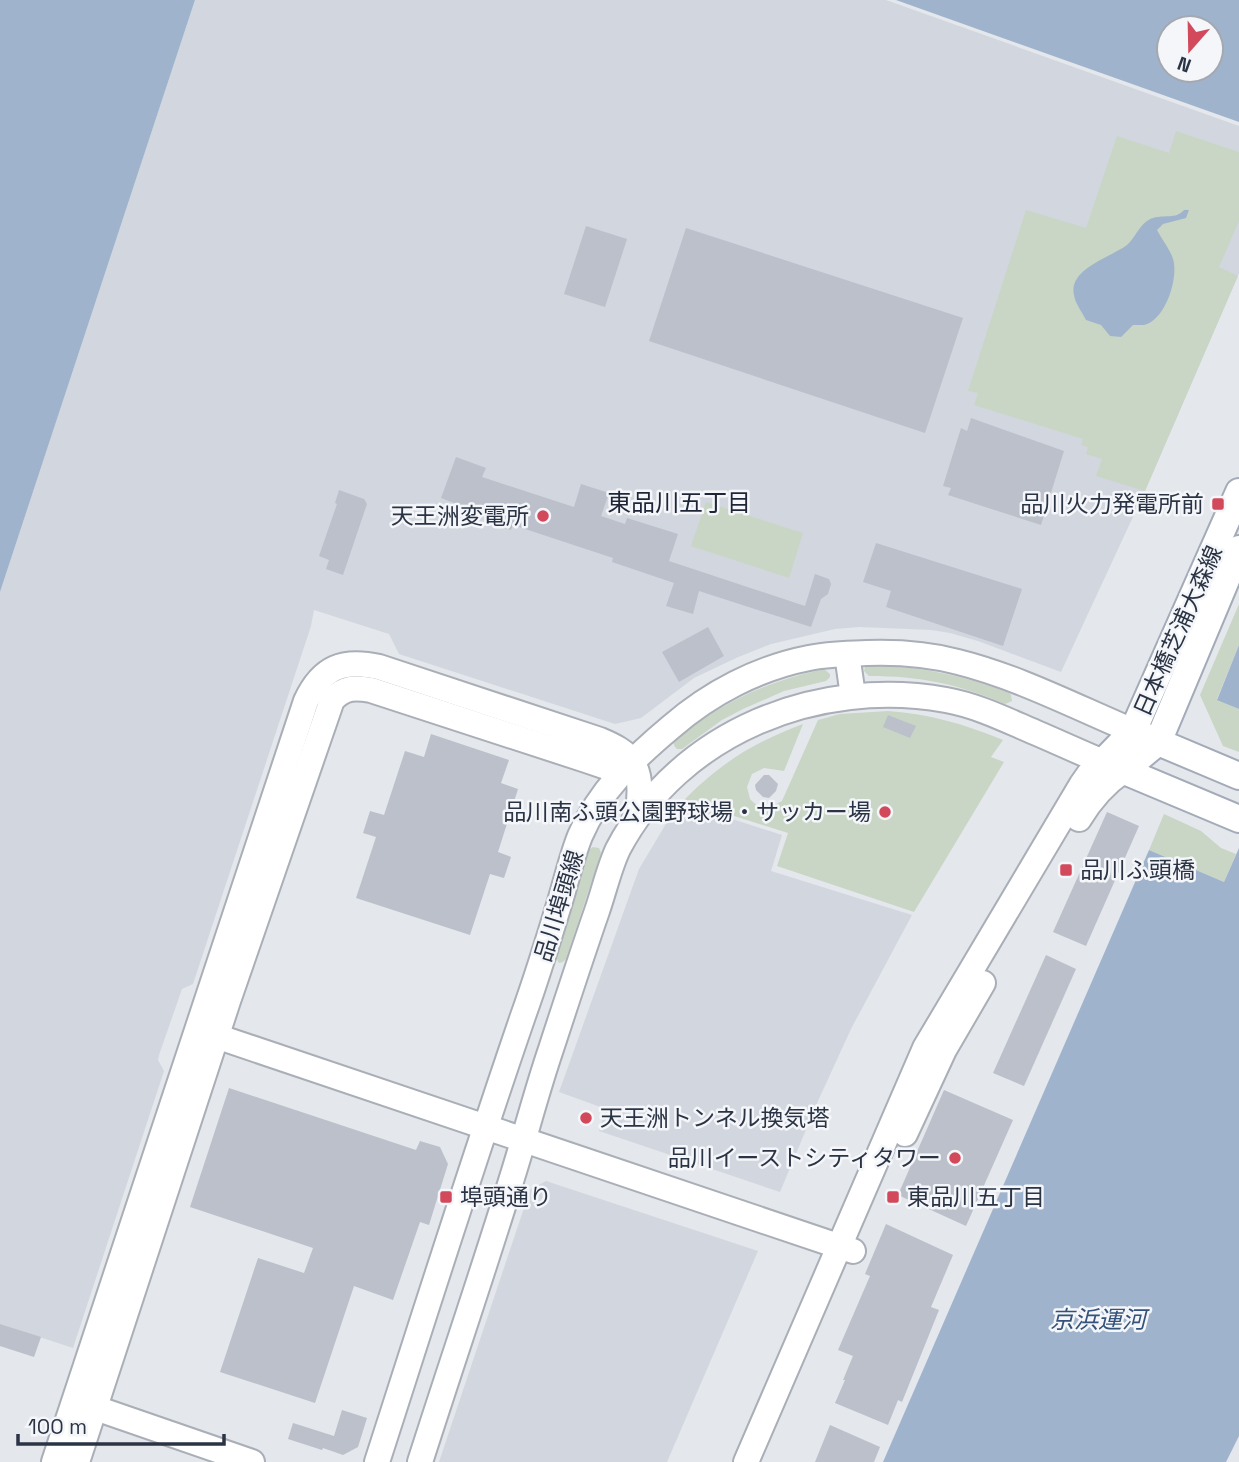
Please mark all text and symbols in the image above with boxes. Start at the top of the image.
north arrow [1155,14,1225,84]
text: N [1174,51,1195,78]
district label: 東品川五丁目 [607,487,751,518]
place label: 品川火力発電所前 [1020,489,1204,519]
marker: 品川火力発電所前 [1210,496,1226,512]
place label: 天王洲変電所 [391,501,529,531]
marker: 天王洲変電所 [535,508,551,524]
street label: 日本橋芝浦大森線 [1127,541,1229,721]
place label: 品川南ふ頭公園野球場・サッカー場 [503,797,871,827]
marker: 品川南ふ頭公園野球場・サッカー場 [877,804,893,820]
street label: 品川埠頭線 [528,847,590,965]
place label: 品川ふ頭橋 [1080,855,1195,885]
marker: 品川ふ頭橋 [1058,862,1074,878]
place label: 天王洲トンネル換気塔 [600,1103,830,1133]
marker: 天王洲トンネル換気塔 [578,1110,594,1126]
place label: 品川イーストシティタワー [668,1143,941,1173]
marker: 品川イーストシティタワー [947,1150,963,1166]
place label: 埠頭通り [460,1182,552,1212]
place label: 東品川五丁目 [907,1182,1045,1212]
marker: 埠頭通り [438,1189,454,1205]
marker: 東品川五丁目 [885,1189,901,1205]
water label: 京浜運河 [1050,1304,1150,1335]
scale bar [18,1402,224,1446]
text: 100 m [28,1413,87,1440]

